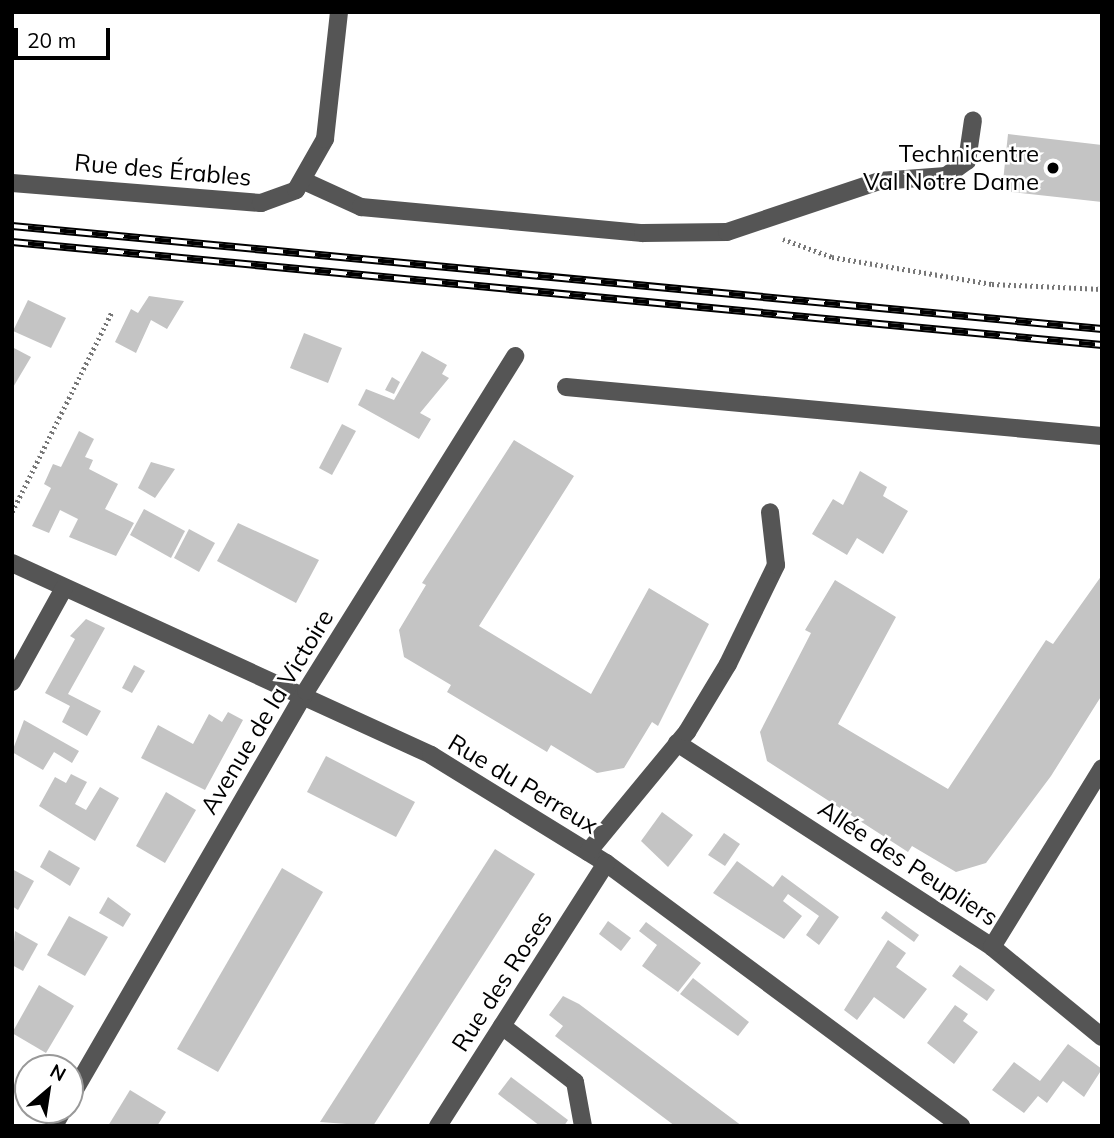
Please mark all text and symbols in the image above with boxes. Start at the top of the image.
scale bar [18,14,114,58]
text: 20 m [27,27,76,53]
place label: Technicentre Val Notre Dame [863,140,1039,196]
street label: Rue des Érables [73,148,253,192]
marker: Technicentre Val Notre Dame [1045,160,1061,176]
street label: Avenue de la Victoire [194,604,340,820]
street label: Rue du Perreux [443,728,603,840]
street label: Allée des Peupliers [813,794,1003,932]
street label: Rue des Roses [446,905,558,1057]
north arrow [14,1054,84,1124]
text: N [46,1058,70,1086]

